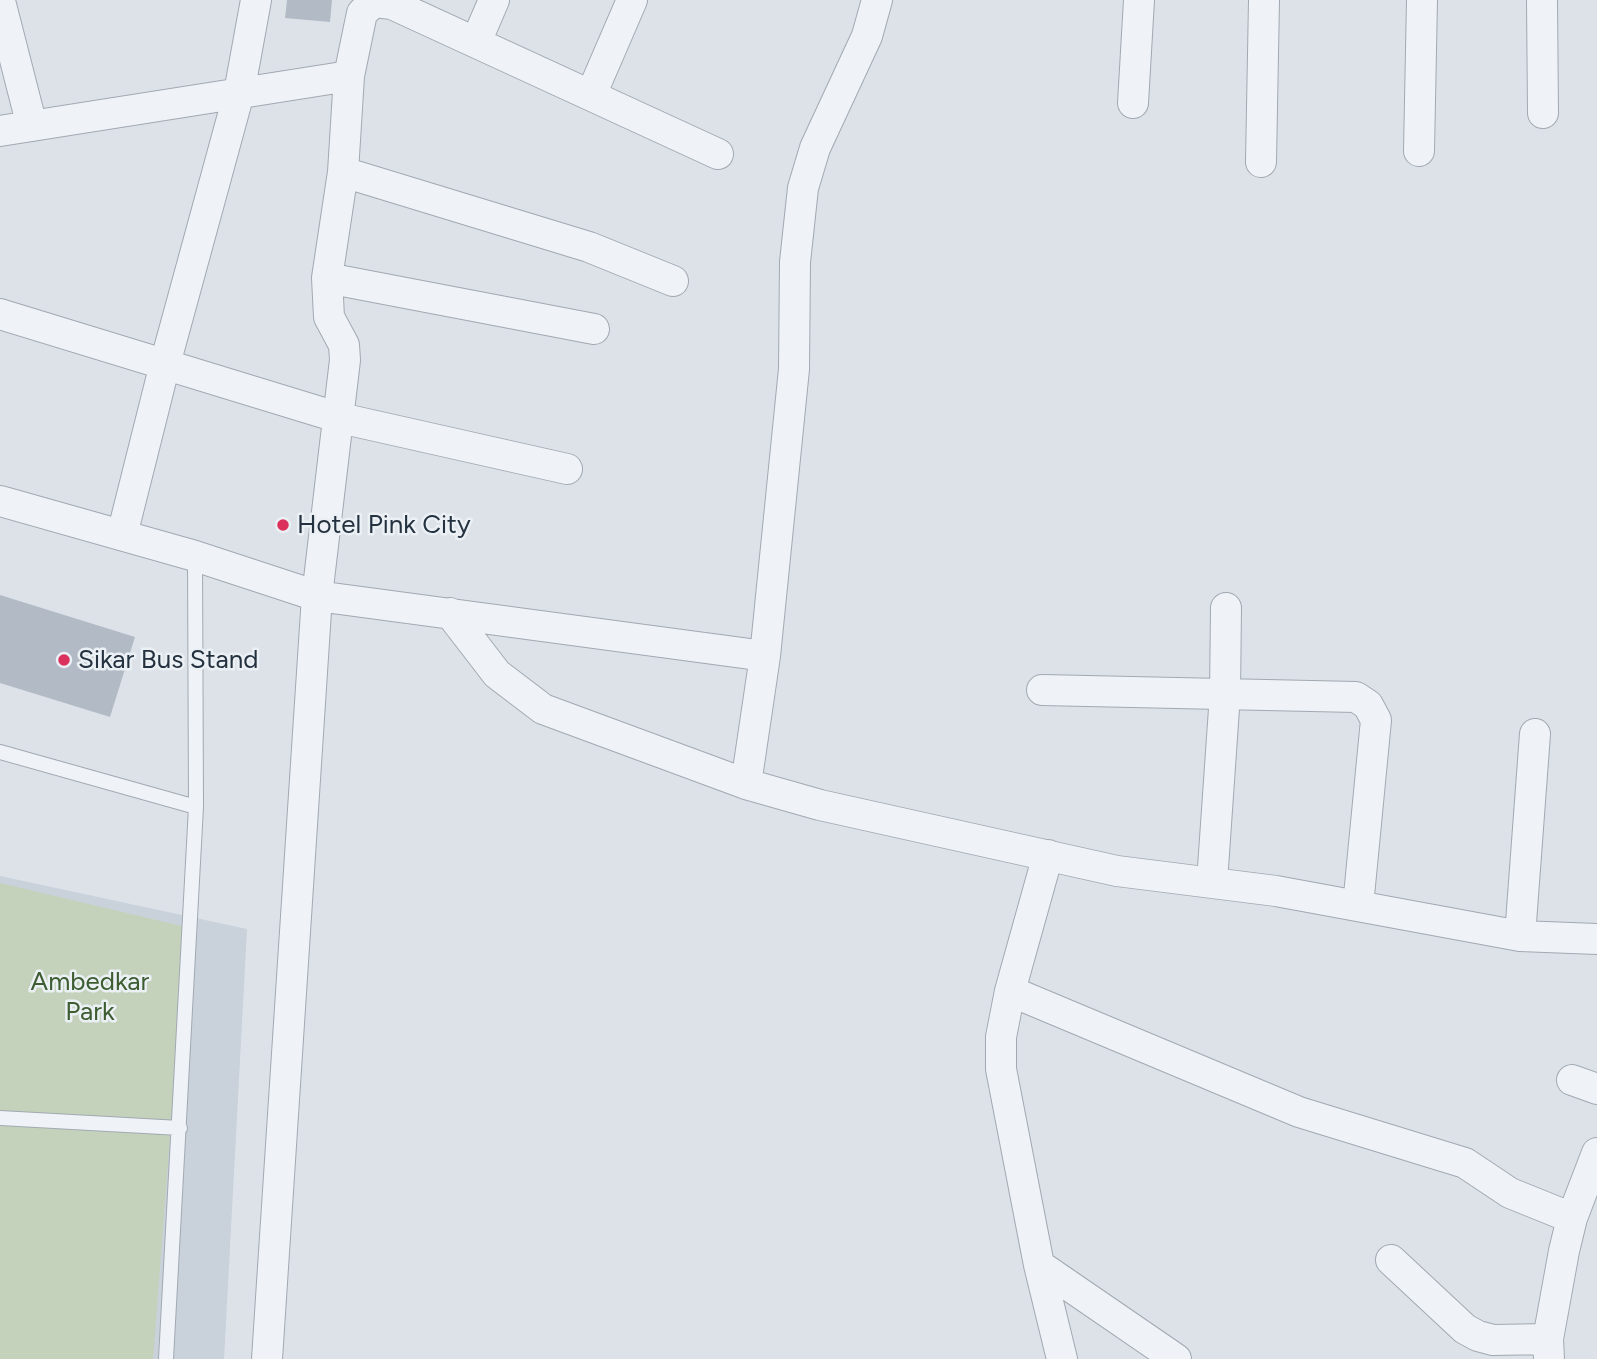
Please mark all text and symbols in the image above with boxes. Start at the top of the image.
place label: Hotel Pink City [297,509,471,541]
marker: Hotel Pink City [275,517,291,533]
place label: Sikar Bus Stand [78,644,258,676]
marker: Sikar Bus Stand [56,652,72,668]
park label: Ambedkar Park [31,966,149,1028]

